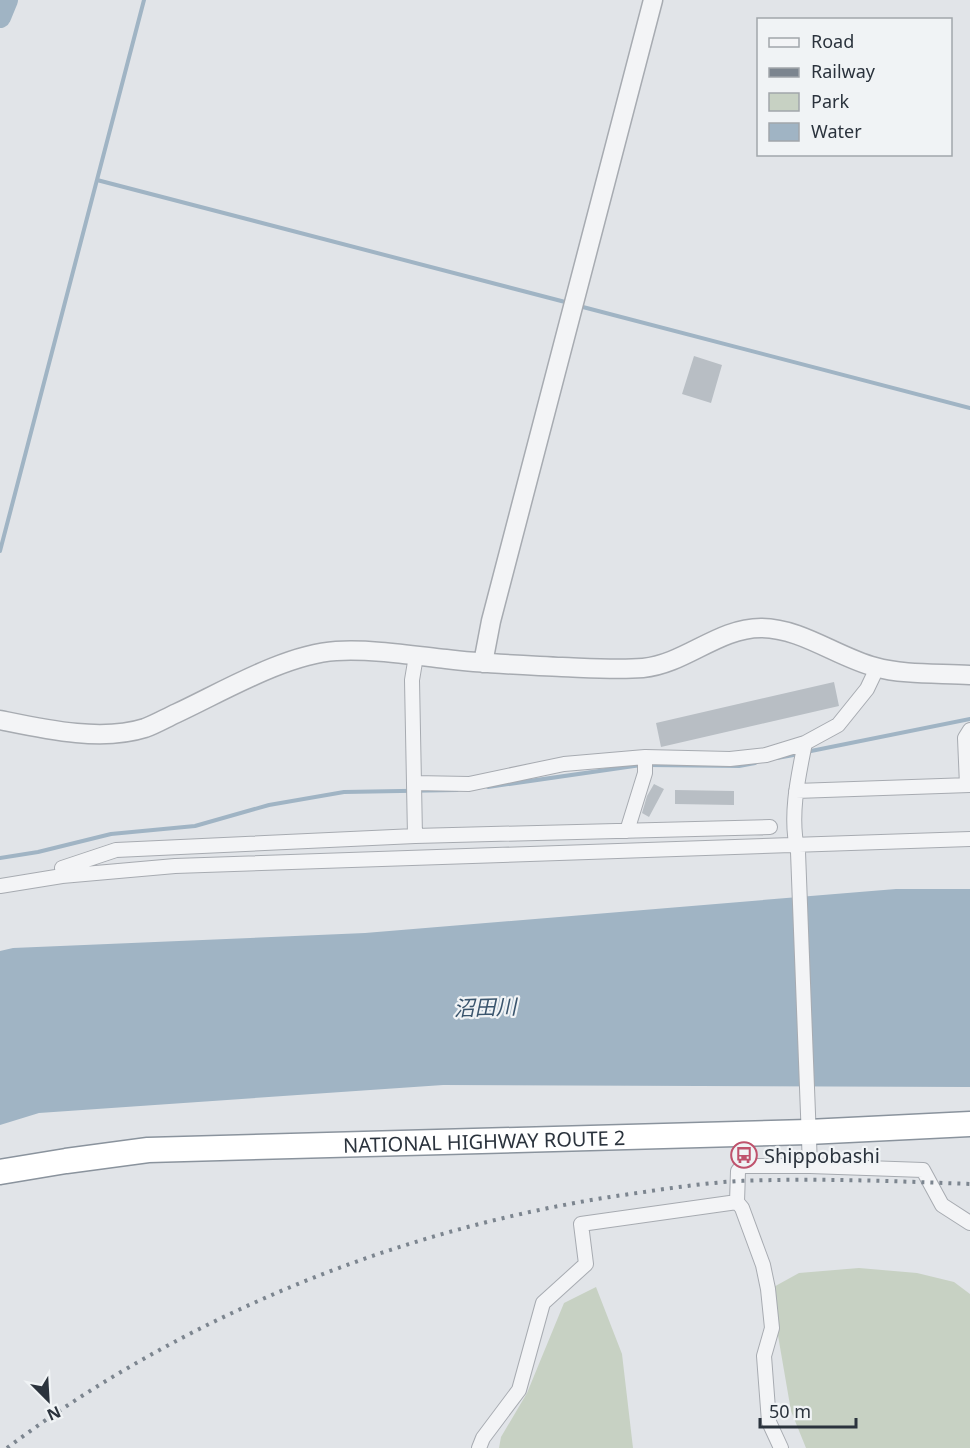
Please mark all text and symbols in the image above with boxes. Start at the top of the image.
legend [757,18,952,156]
text: Road [811,29,854,53]
text: Railway [811,59,876,83]
text: Park [811,89,849,113]
text: Water [811,119,862,143]
water label: 沼田川 [453,992,519,1022]
street label: NATIONAL HIGHWAY ROUTE 2 [343,1123,626,1158]
bus stop icon: Shippobashi [729,1140,759,1170]
place label: Shippobashi [764,1142,880,1169]
north arrow [18,1370,78,1430]
scale bar [760,1391,856,1429]
text: 50 m [769,1399,811,1423]
text: N [44,1401,65,1426]

